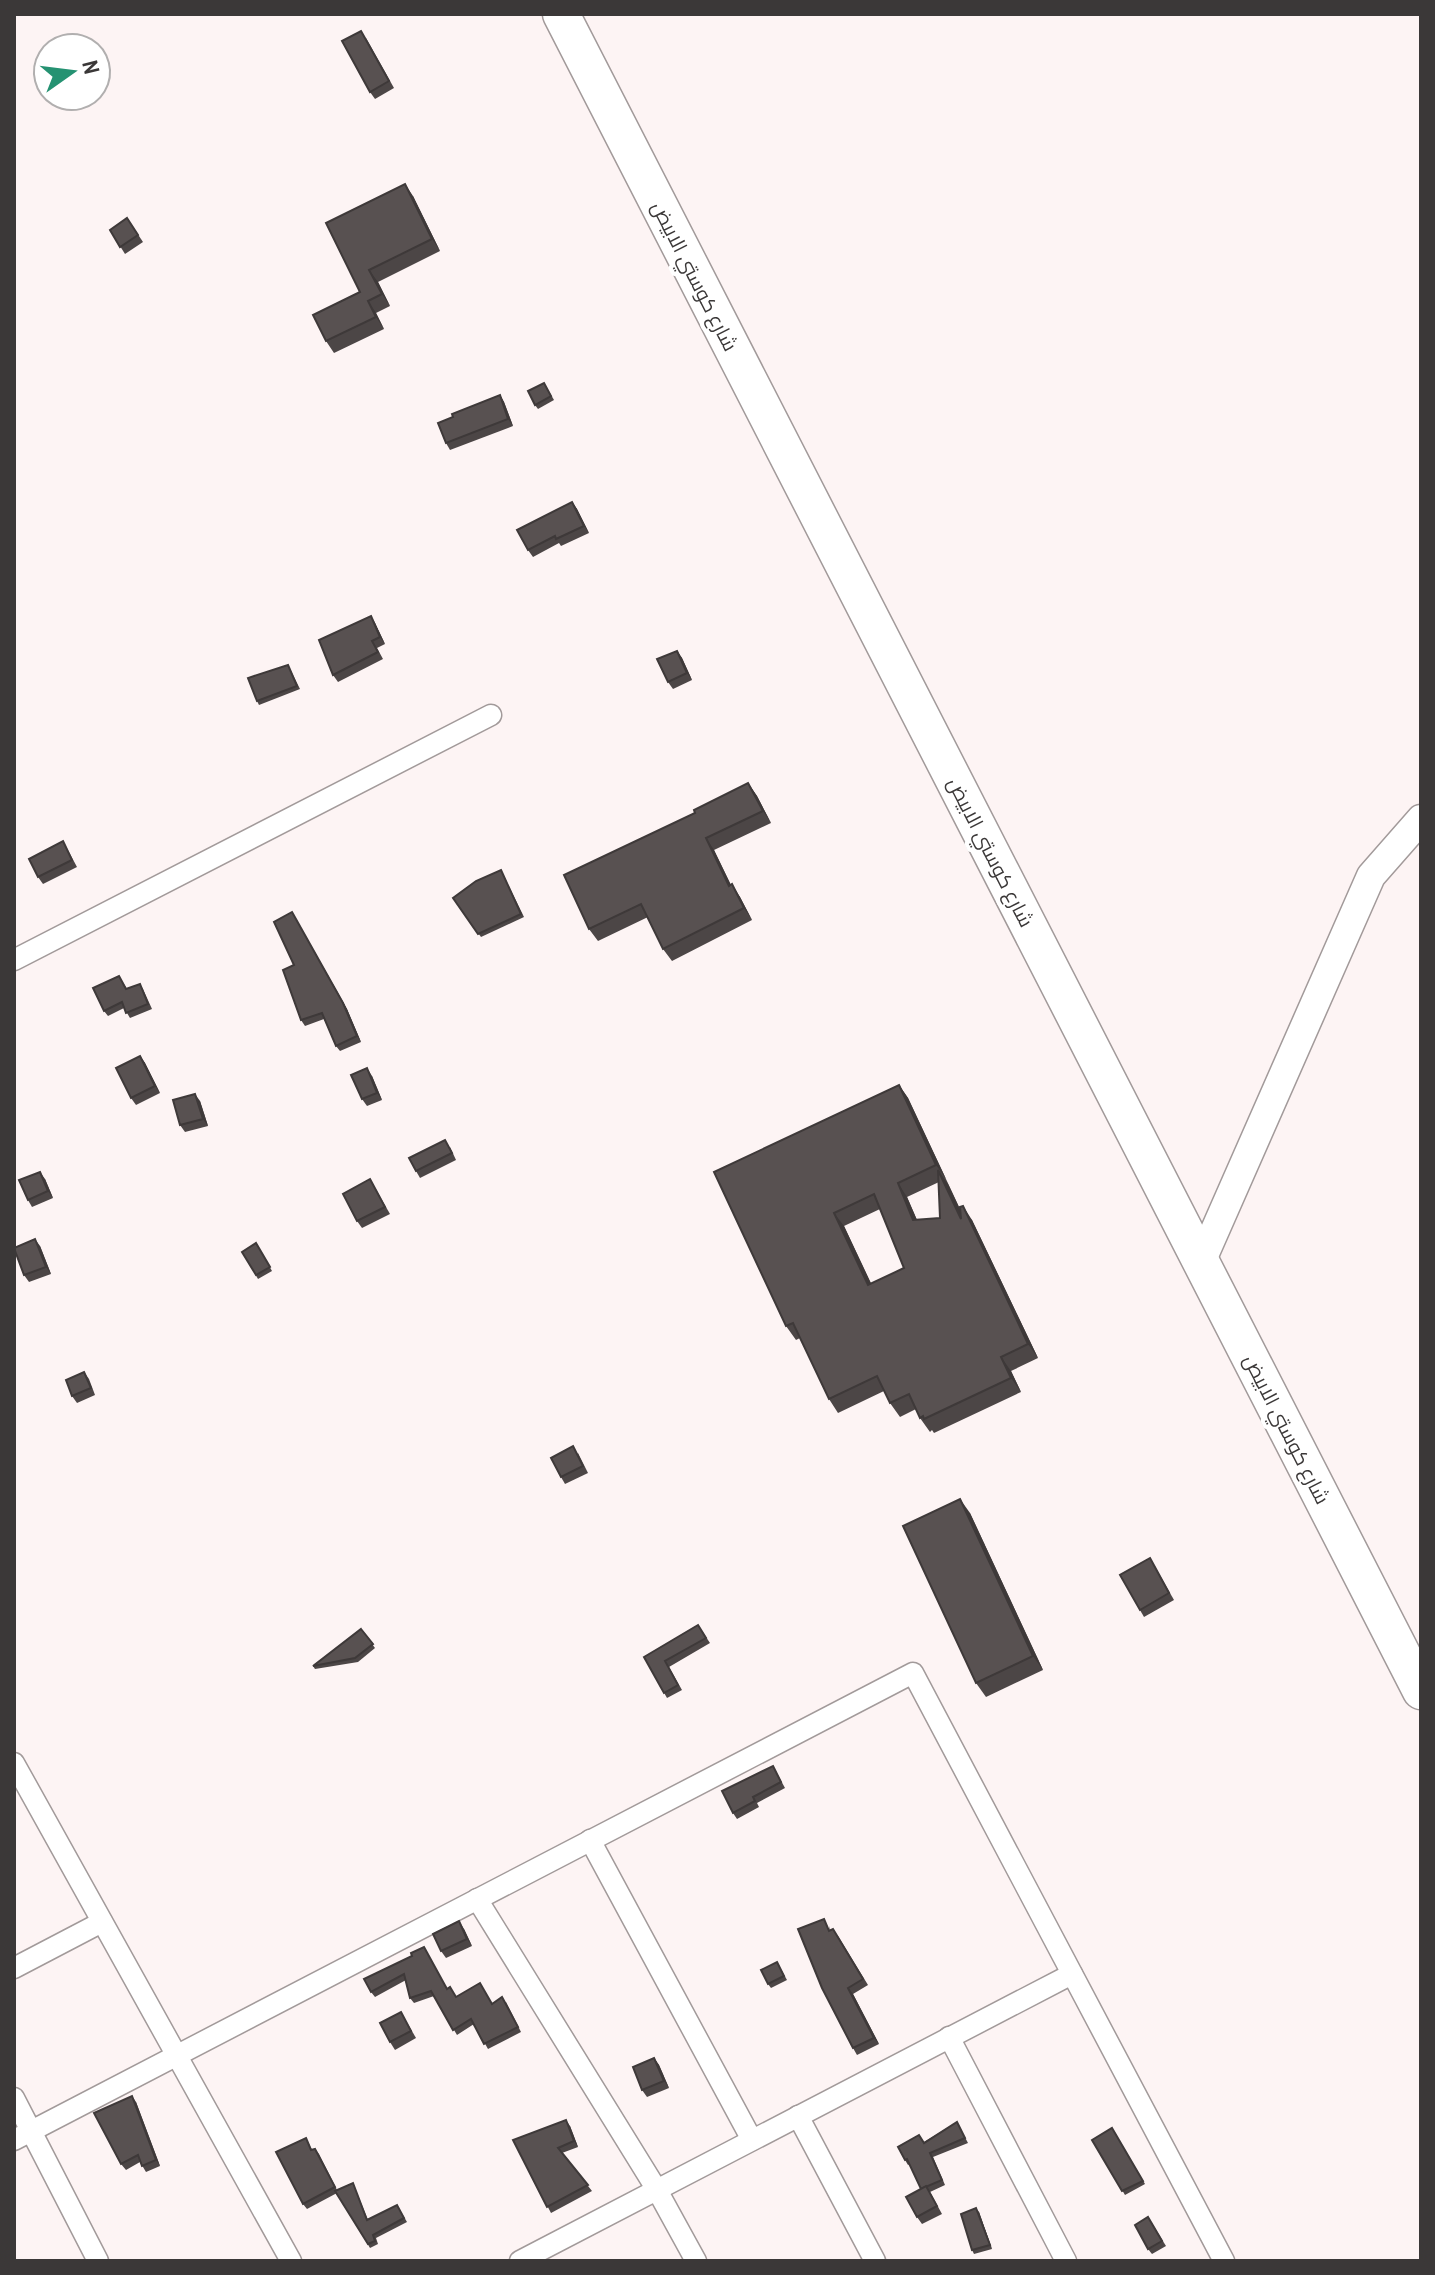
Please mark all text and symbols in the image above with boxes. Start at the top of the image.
north arrow [32,32,112,112]
text: N [75,57,108,77]
street label: شارع كوستي الابيض [643,197,744,357]
street label: شارع كوستي الابيض [939,773,1040,933]
street label: شارع كوستي الابيض [1235,1350,1336,1510]

